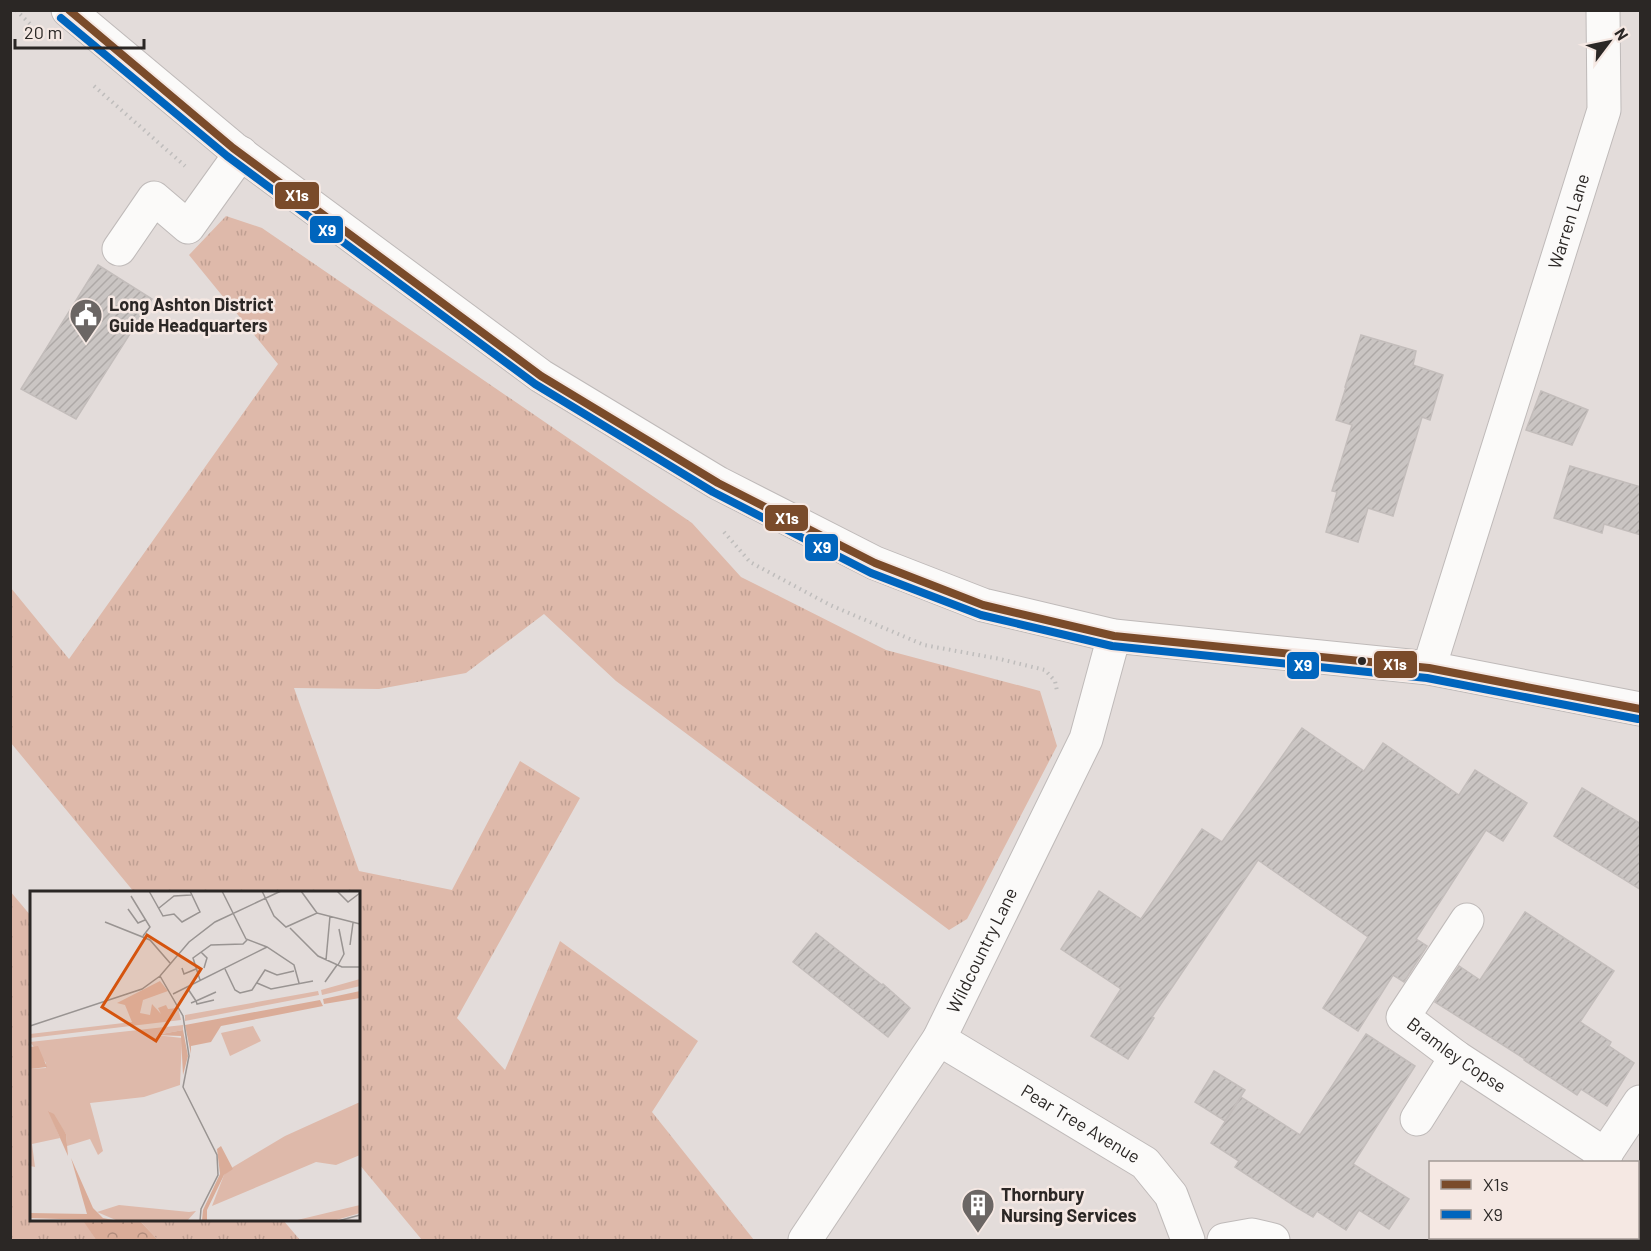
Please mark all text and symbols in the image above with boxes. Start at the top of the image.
scale bar [15,12,144,50]
north arrow [1579,12,1639,72]
text: 20 m [24,21,62,43]
text: N [1611,24,1633,43]
street label: Warren Lane [1543,171,1593,272]
line badge: X1s [274,181,320,210]
text: X1s [285,185,309,204]
line badge: X9 [309,215,344,244]
text: X9 [318,220,336,239]
place label: Long Ashton District Guide Headquarters [109,293,274,336]
public building icon: Long Ashton District Guide Headquarters [68,297,104,344]
line badge: X1s [764,504,809,532]
text: X1s [775,508,799,527]
line badge: X9 [804,533,839,562]
text: X9 [813,537,831,556]
line badge: X1s [1373,650,1418,679]
line badge: X9 [1286,651,1320,680]
text: X1s [1383,654,1407,673]
text: X9 [1294,655,1312,674]
unlabelled marker [1356,655,1368,667]
street label: Wildcountry Lane [941,884,1021,1017]
inset map [30,891,360,1221]
street label: Bramley Copse [1403,1012,1511,1097]
street label: Pear Tree Avenue [1017,1079,1144,1167]
legend [1429,1161,1639,1239]
text: X1s [1483,1173,1509,1195]
place label: Thornbury Nursing Services [1001,1183,1137,1226]
building icon: Thornbury Nursing Services [960,1187,996,1234]
text: X9 [1483,1203,1503,1225]

